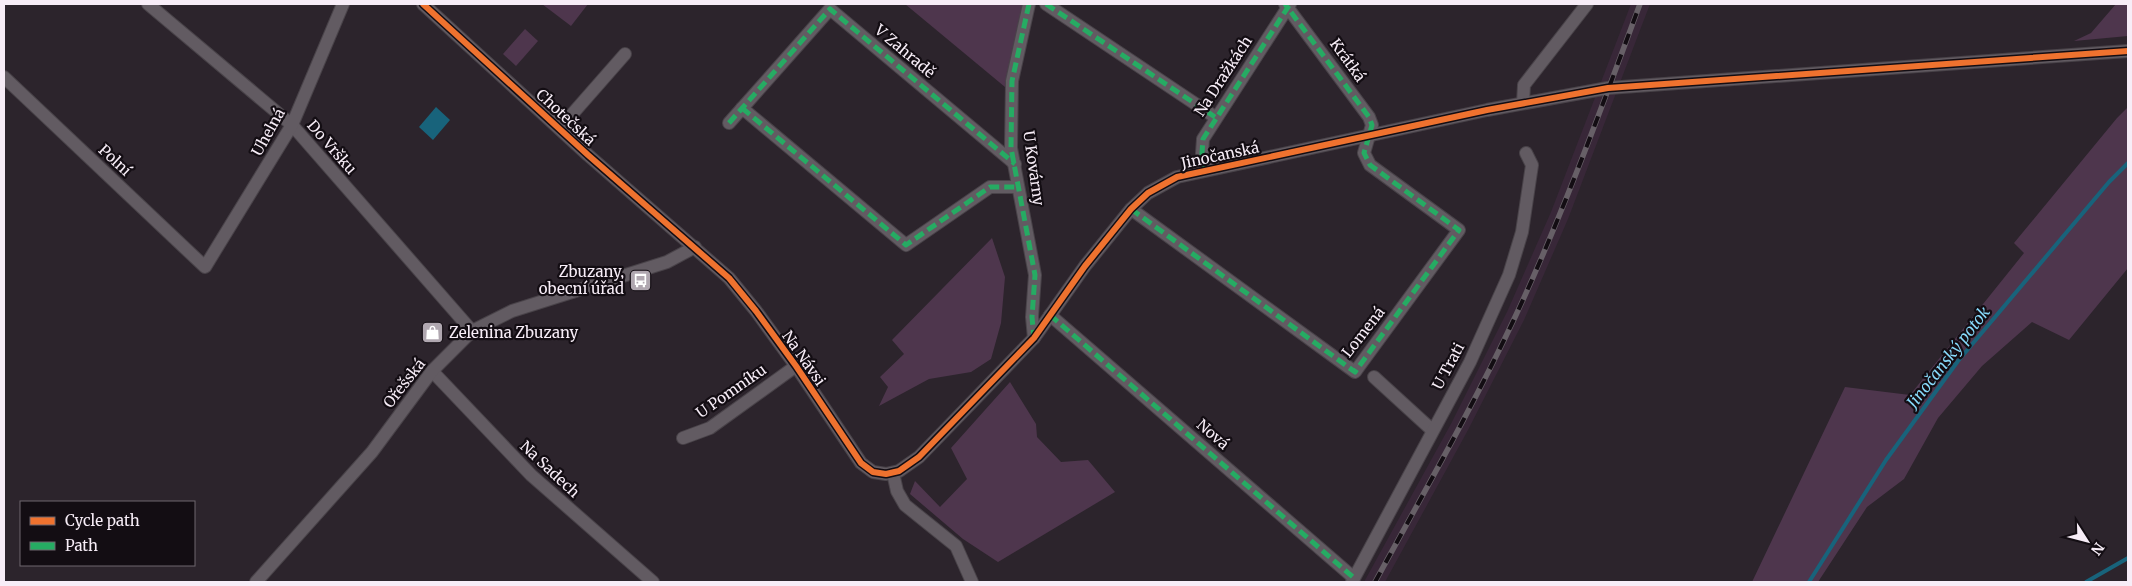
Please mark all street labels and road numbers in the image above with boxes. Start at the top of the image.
street label: V Zahradě [870,20,939,82]
street label: Na Dražkách [1190,32,1256,120]
street label: Krátká [1326,35,1370,85]
street label: Chotečská [532,85,600,149]
street label: Uhelná [247,105,289,159]
street label: Do Vršku [303,116,361,178]
street label: U Kovárny [1019,129,1049,207]
street label: Jinočanská [1178,137,1261,173]
street label: Polní [95,140,136,181]
street label: Lomená [1337,303,1389,361]
street label: Na Návsi [778,327,830,389]
street label: U Trati [1428,339,1468,393]
street label: Ořešská [379,355,429,411]
street label: U Pomníku [692,360,770,422]
street label: Nová [1193,415,1233,453]
street label: Na Sadech [516,437,584,501]

